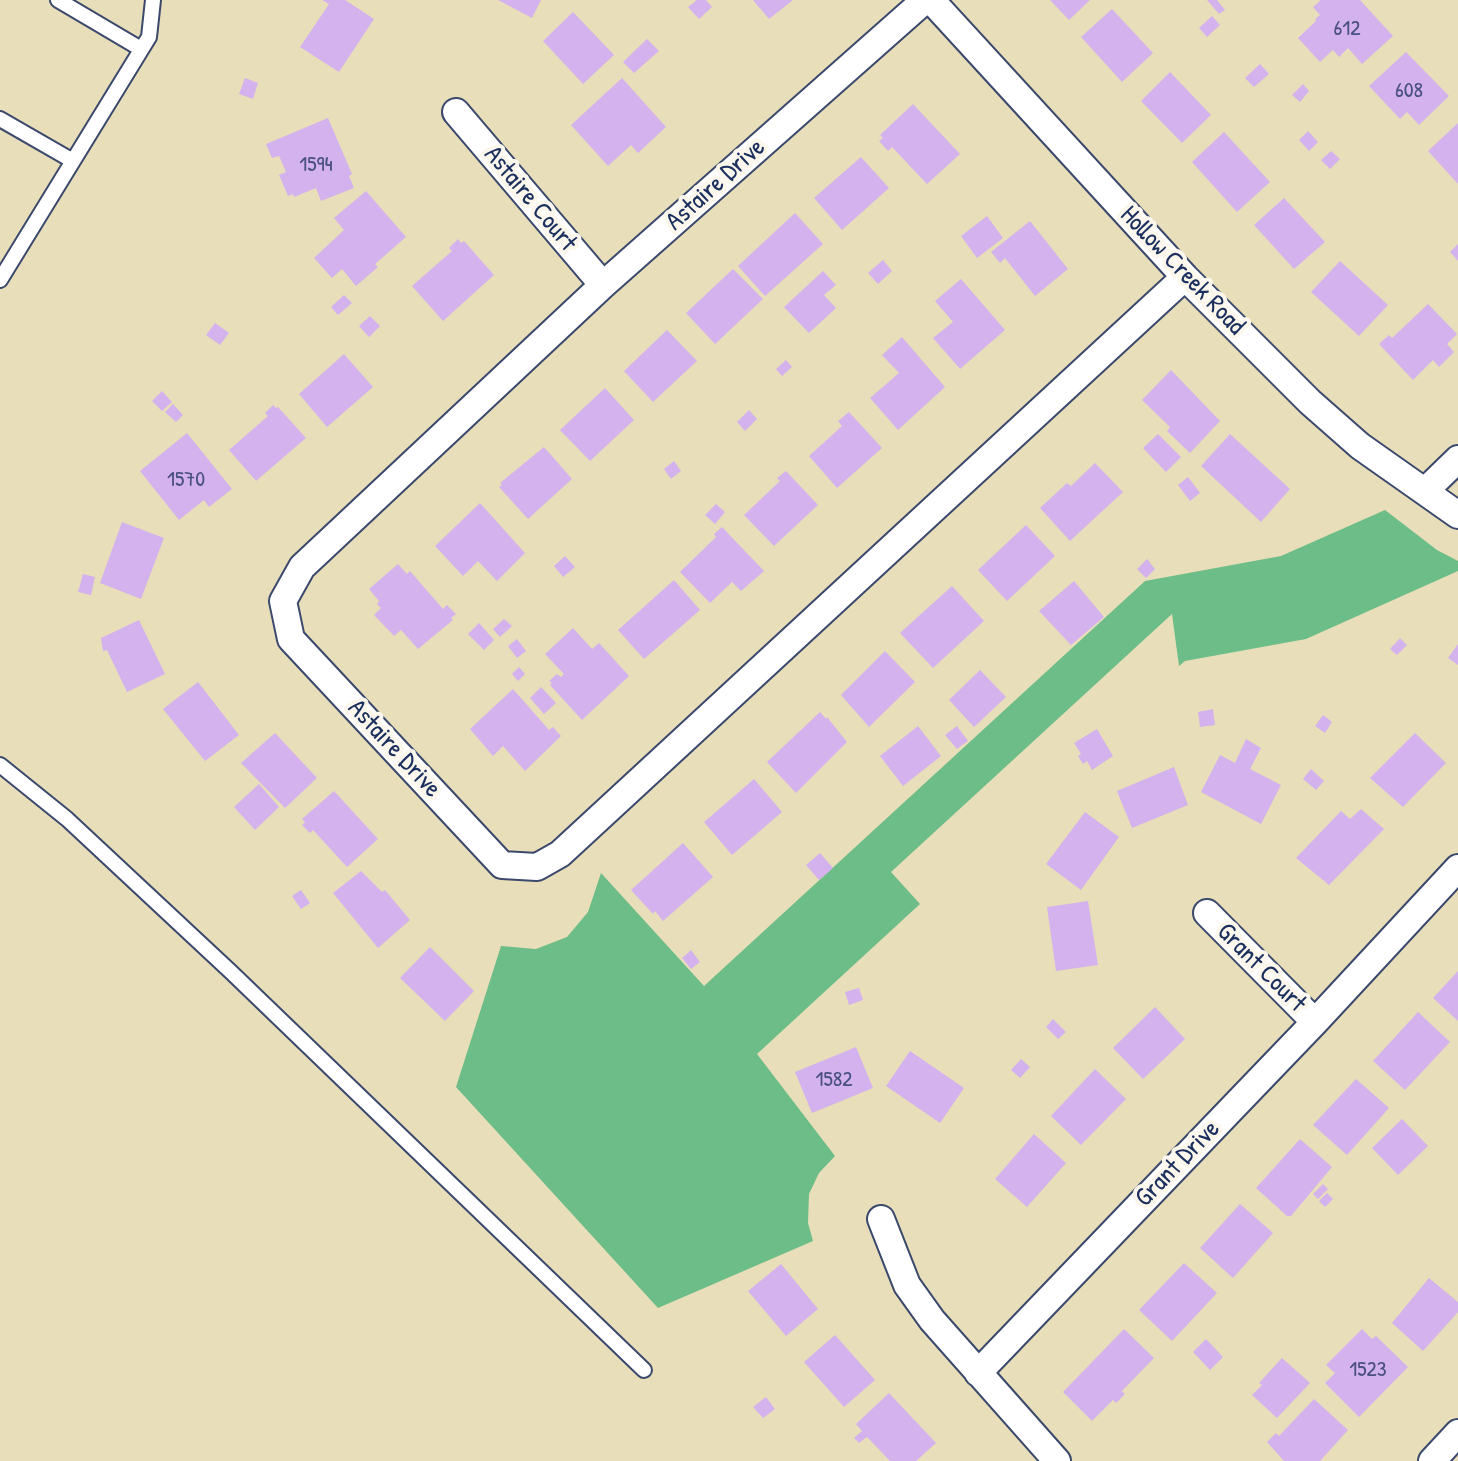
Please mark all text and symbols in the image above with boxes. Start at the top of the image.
house number: 612 [1333,16,1361,42]
house number: 608 [1395,78,1423,104]
street label: Astaire Drive [660,132,772,238]
street label: Astaire Court [477,140,583,258]
house number: 1594 [299,152,333,178]
street label: Hollow Creek Road [1113,200,1251,342]
house number: 1570 [167,467,205,493]
street label: Astaire Drive [341,693,447,805]
street label: Grant Court [1210,917,1312,1019]
house number: 1582 [815,1067,853,1093]
street label: Grant Drive [1129,1114,1227,1214]
house number: 1523 [1349,1357,1387,1383]

